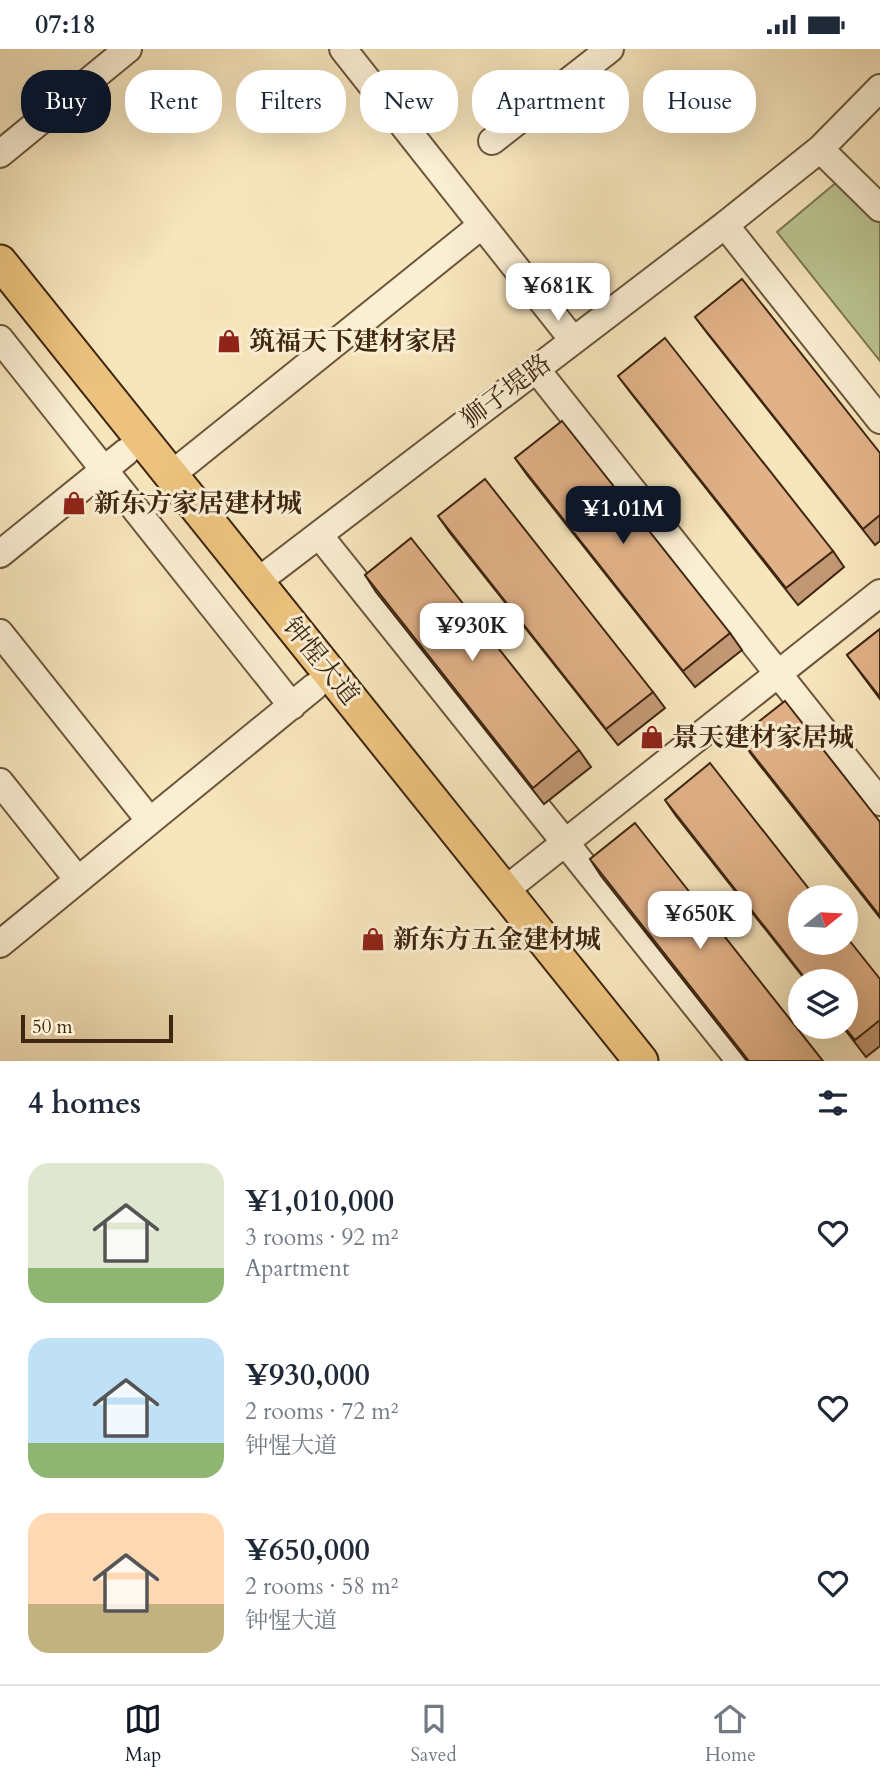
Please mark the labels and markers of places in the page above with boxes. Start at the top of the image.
pin: ¥681K [509,264,607,323]
place label: 筑福天下建材家居 [249,324,457,359]
shop icon: 筑福天下建材家居 [215,327,243,355]
place label: 新东方家居建材城 [94,486,302,521]
pin: ¥1.01M [566,487,680,546]
shop icon: 新东方家居建材城 [60,489,88,517]
pin: ¥930K [423,603,521,663]
place label: 景天建材家居城 [672,720,854,755]
shop icon: 景天建材家居城 [638,723,666,751]
pin: ¥650K [651,891,749,951]
place label: 新东方五金建材城 [393,922,601,957]
shop icon: 新东方五金建材城 [359,925,387,953]

